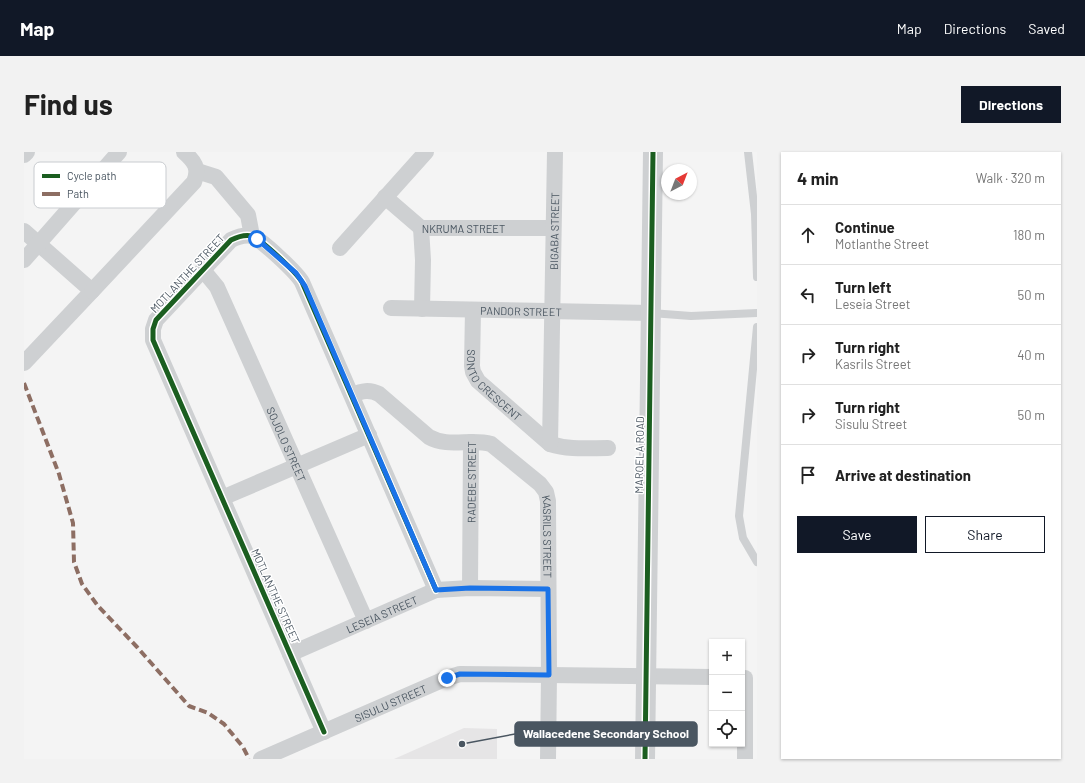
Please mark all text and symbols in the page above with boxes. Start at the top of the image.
text: Map [20,17,54,40]
text: Map [897,20,922,37]
text: Directions [944,20,1006,37]
text: Saved [1028,20,1065,37]
button: Directions [961,86,1061,123]
text: Find us [24,87,113,121]
legend [34,162,166,208]
north arrow [661,164,697,200]
text: 4 min [797,168,839,188]
text: Cycle path [67,169,117,182]
text: Walk · 320 m [976,170,1045,186]
text: Path [67,187,89,200]
street label: BIGABA STREET [546,192,561,270]
text: Continue [835,218,895,236]
street label: NKRUMA STREET [422,222,505,235]
icon: ahead [797,224,819,246]
text: 180 m [1013,227,1045,243]
route start [248,230,266,248]
street label: MOTLANTHE STREET [147,231,227,315]
text: Motlanthe Street [835,236,929,252]
text: Turn left [835,278,891,296]
icon: left [797,284,819,306]
text: 50 m [1018,287,1045,303]
text: Leseia Street [835,296,910,312]
street label: PANDOR STREET [480,303,562,318]
text: Turn right [835,338,900,356]
icon: right [797,344,819,366]
text: 40 m [1017,347,1045,363]
street label: SONTO CRESCENT [465,349,525,423]
text: Kasrils Street [835,356,911,372]
text: Turn right [835,398,900,416]
icon: right [797,404,819,426]
street label: SOJOLO STREET [265,405,309,484]
text: 50 m [1018,407,1045,423]
street label: MAROELA ROAD [632,416,646,494]
text: Sisulu Street [835,416,907,432]
street label: RADEBE STREET [464,441,478,523]
icon: arrive [797,464,819,486]
text: Arrive at destination [835,466,971,484]
street label: KASRILS STREET [540,494,555,578]
button: Save [797,516,917,553]
button: Share [925,516,1045,553]
street label: MOTLANTHE STREET [249,546,303,646]
street label: LESEIA STREET [344,593,419,635]
map controls [709,639,745,747]
button: + [709,639,745,675]
route end [438,669,456,687]
button: − [709,675,745,711]
street label: SISULU STREET [352,681,428,724]
button: locate [709,711,745,747]
callout: Wallacedene Secondary School [515,722,697,746]
text: Wallacedene Secondary School [523,726,689,740]

